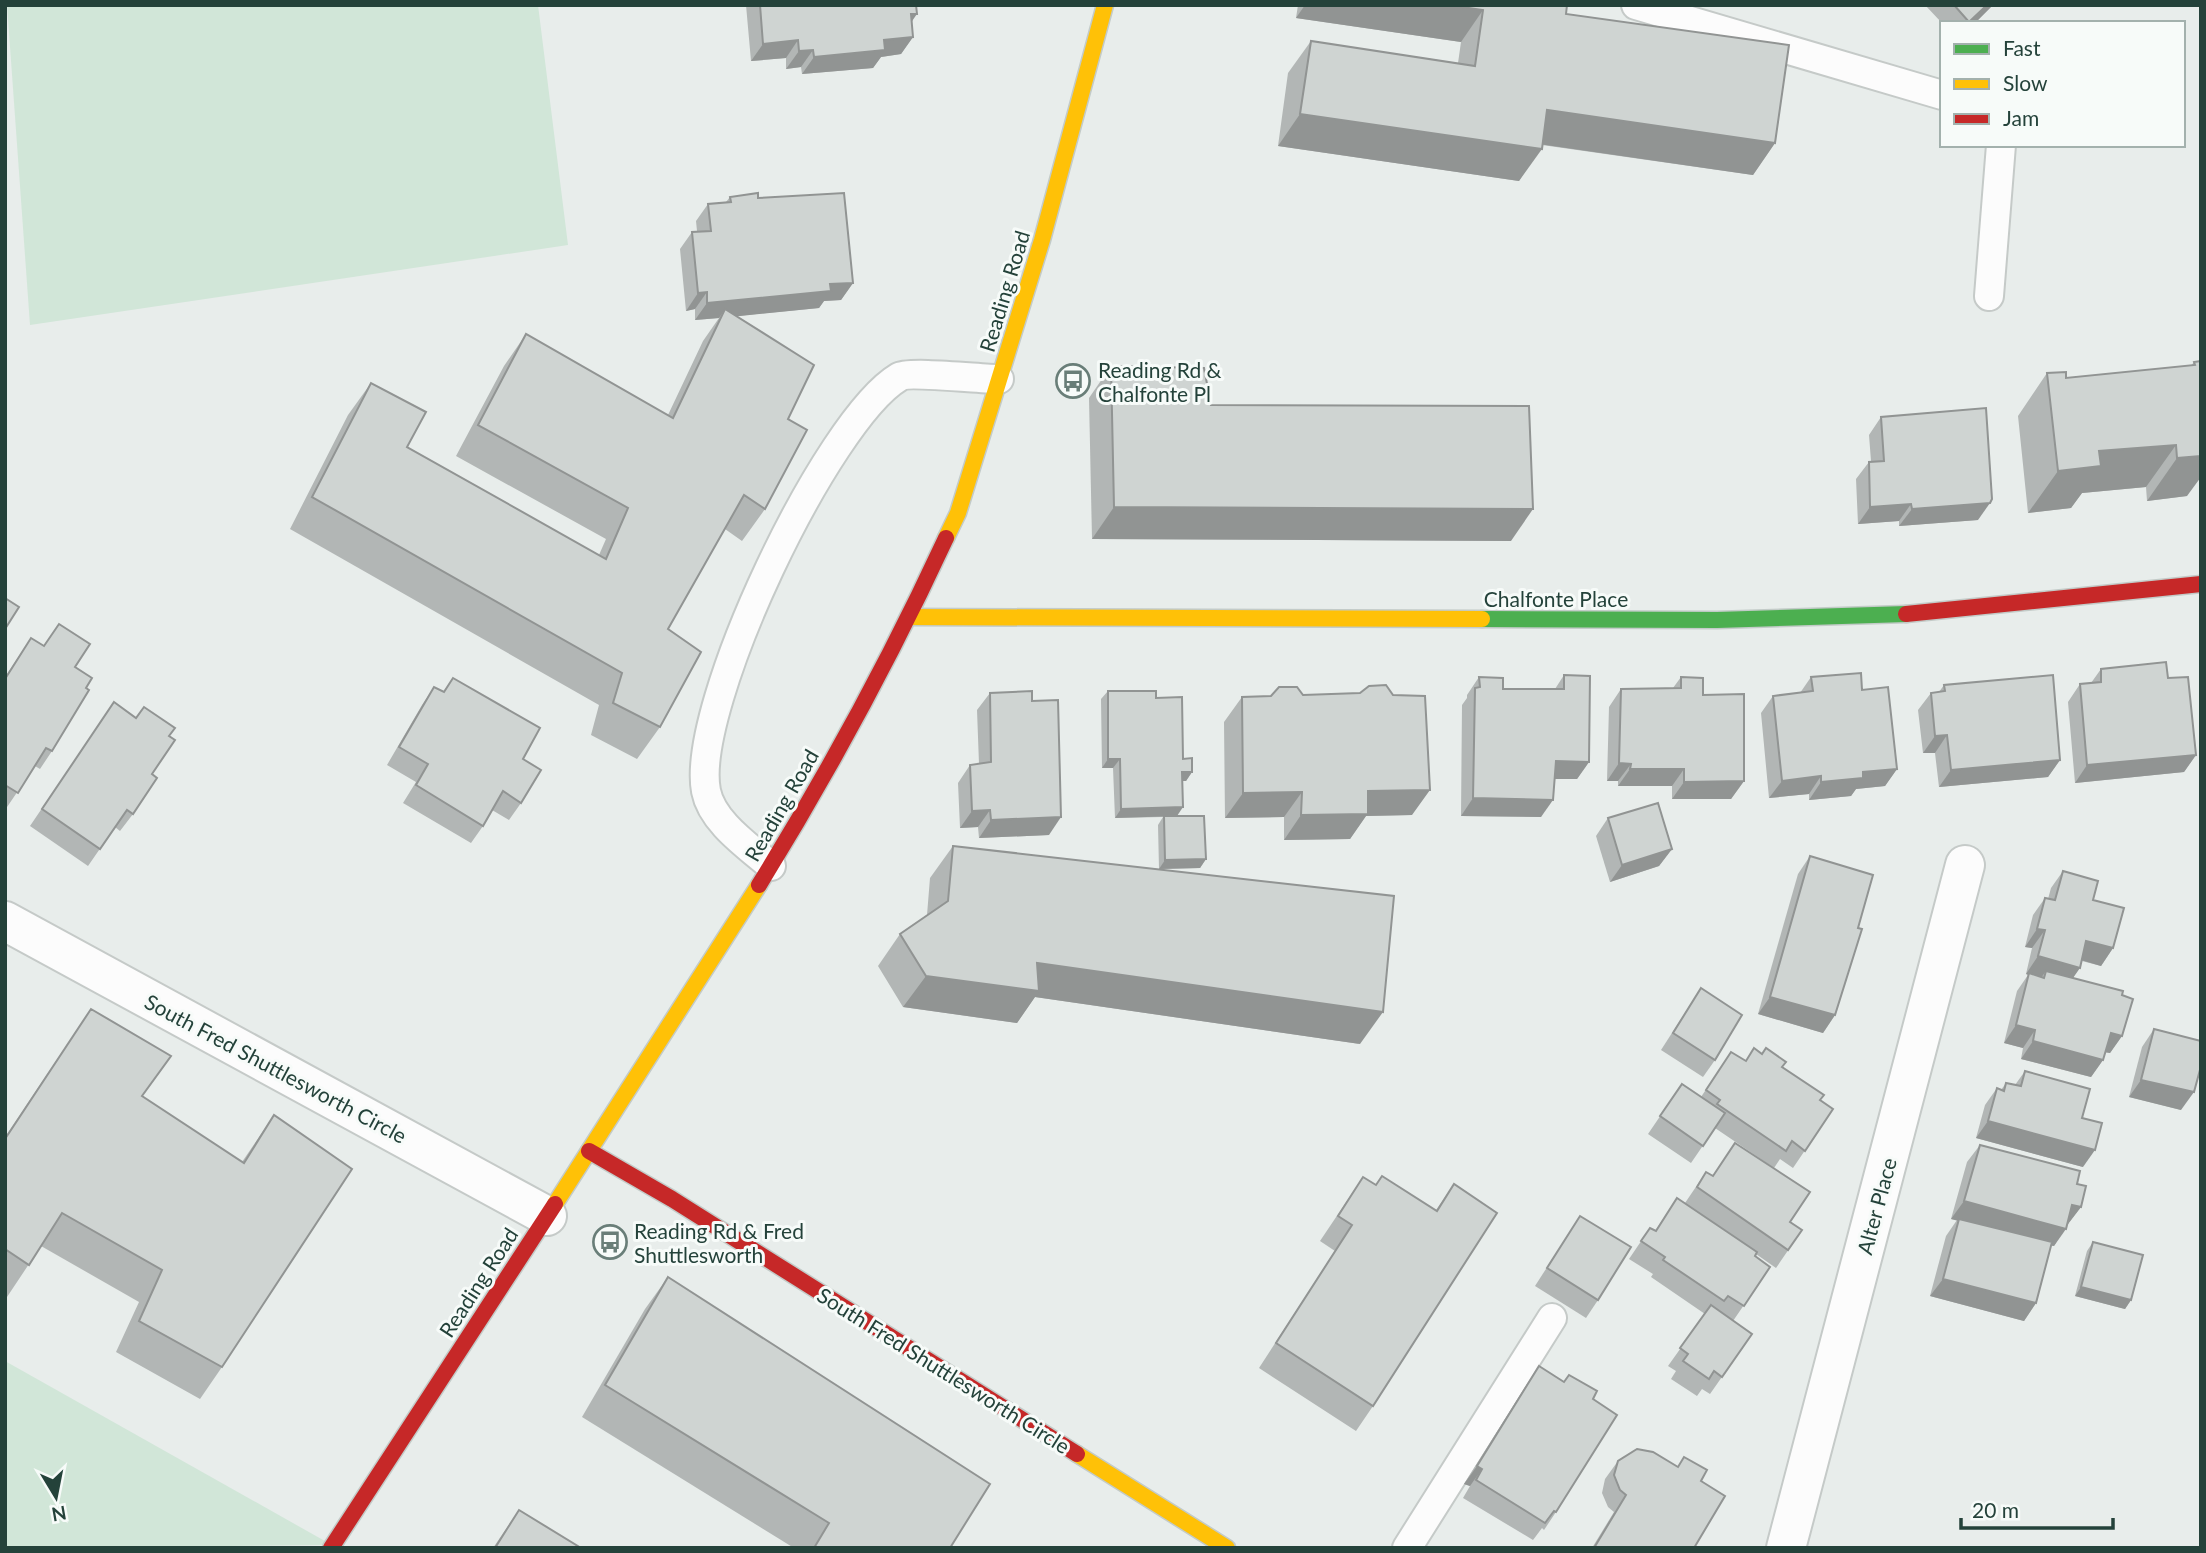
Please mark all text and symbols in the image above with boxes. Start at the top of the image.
legend [1940,21,2185,147]
text: Fast [2003,35,2041,60]
text: Slow [2003,70,2048,95]
text: Jam [2003,105,2039,130]
street label: Reading Road [974,227,1034,355]
place label: Reading Rd & Chalfonte Pl [1098,357,1222,406]
bus stop icon: Reading Rd & Chalfonte Pl [1054,362,1092,400]
street label: Chalfonte Place [1484,586,1628,611]
street label: Reading Road [739,744,823,866]
street label: South Fred Shuttlesworth Circle [141,988,411,1148]
street label: Alter Place [1851,1155,1901,1257]
place label: Reading Rd & Fred Shuttlesworth [634,1218,804,1267]
street label: Reading Road [433,1223,523,1341]
bus stop icon: Reading Rd & Fred Shuttlesworth [591,1223,629,1261]
street label: South Fred Shuttlesworth Circle [813,1282,1075,1458]
north arrow [21,1462,91,1532]
scale bar [1961,1486,2113,1530]
text: 20 m [1972,1497,2019,1522]
text: N [50,1502,68,1527]

